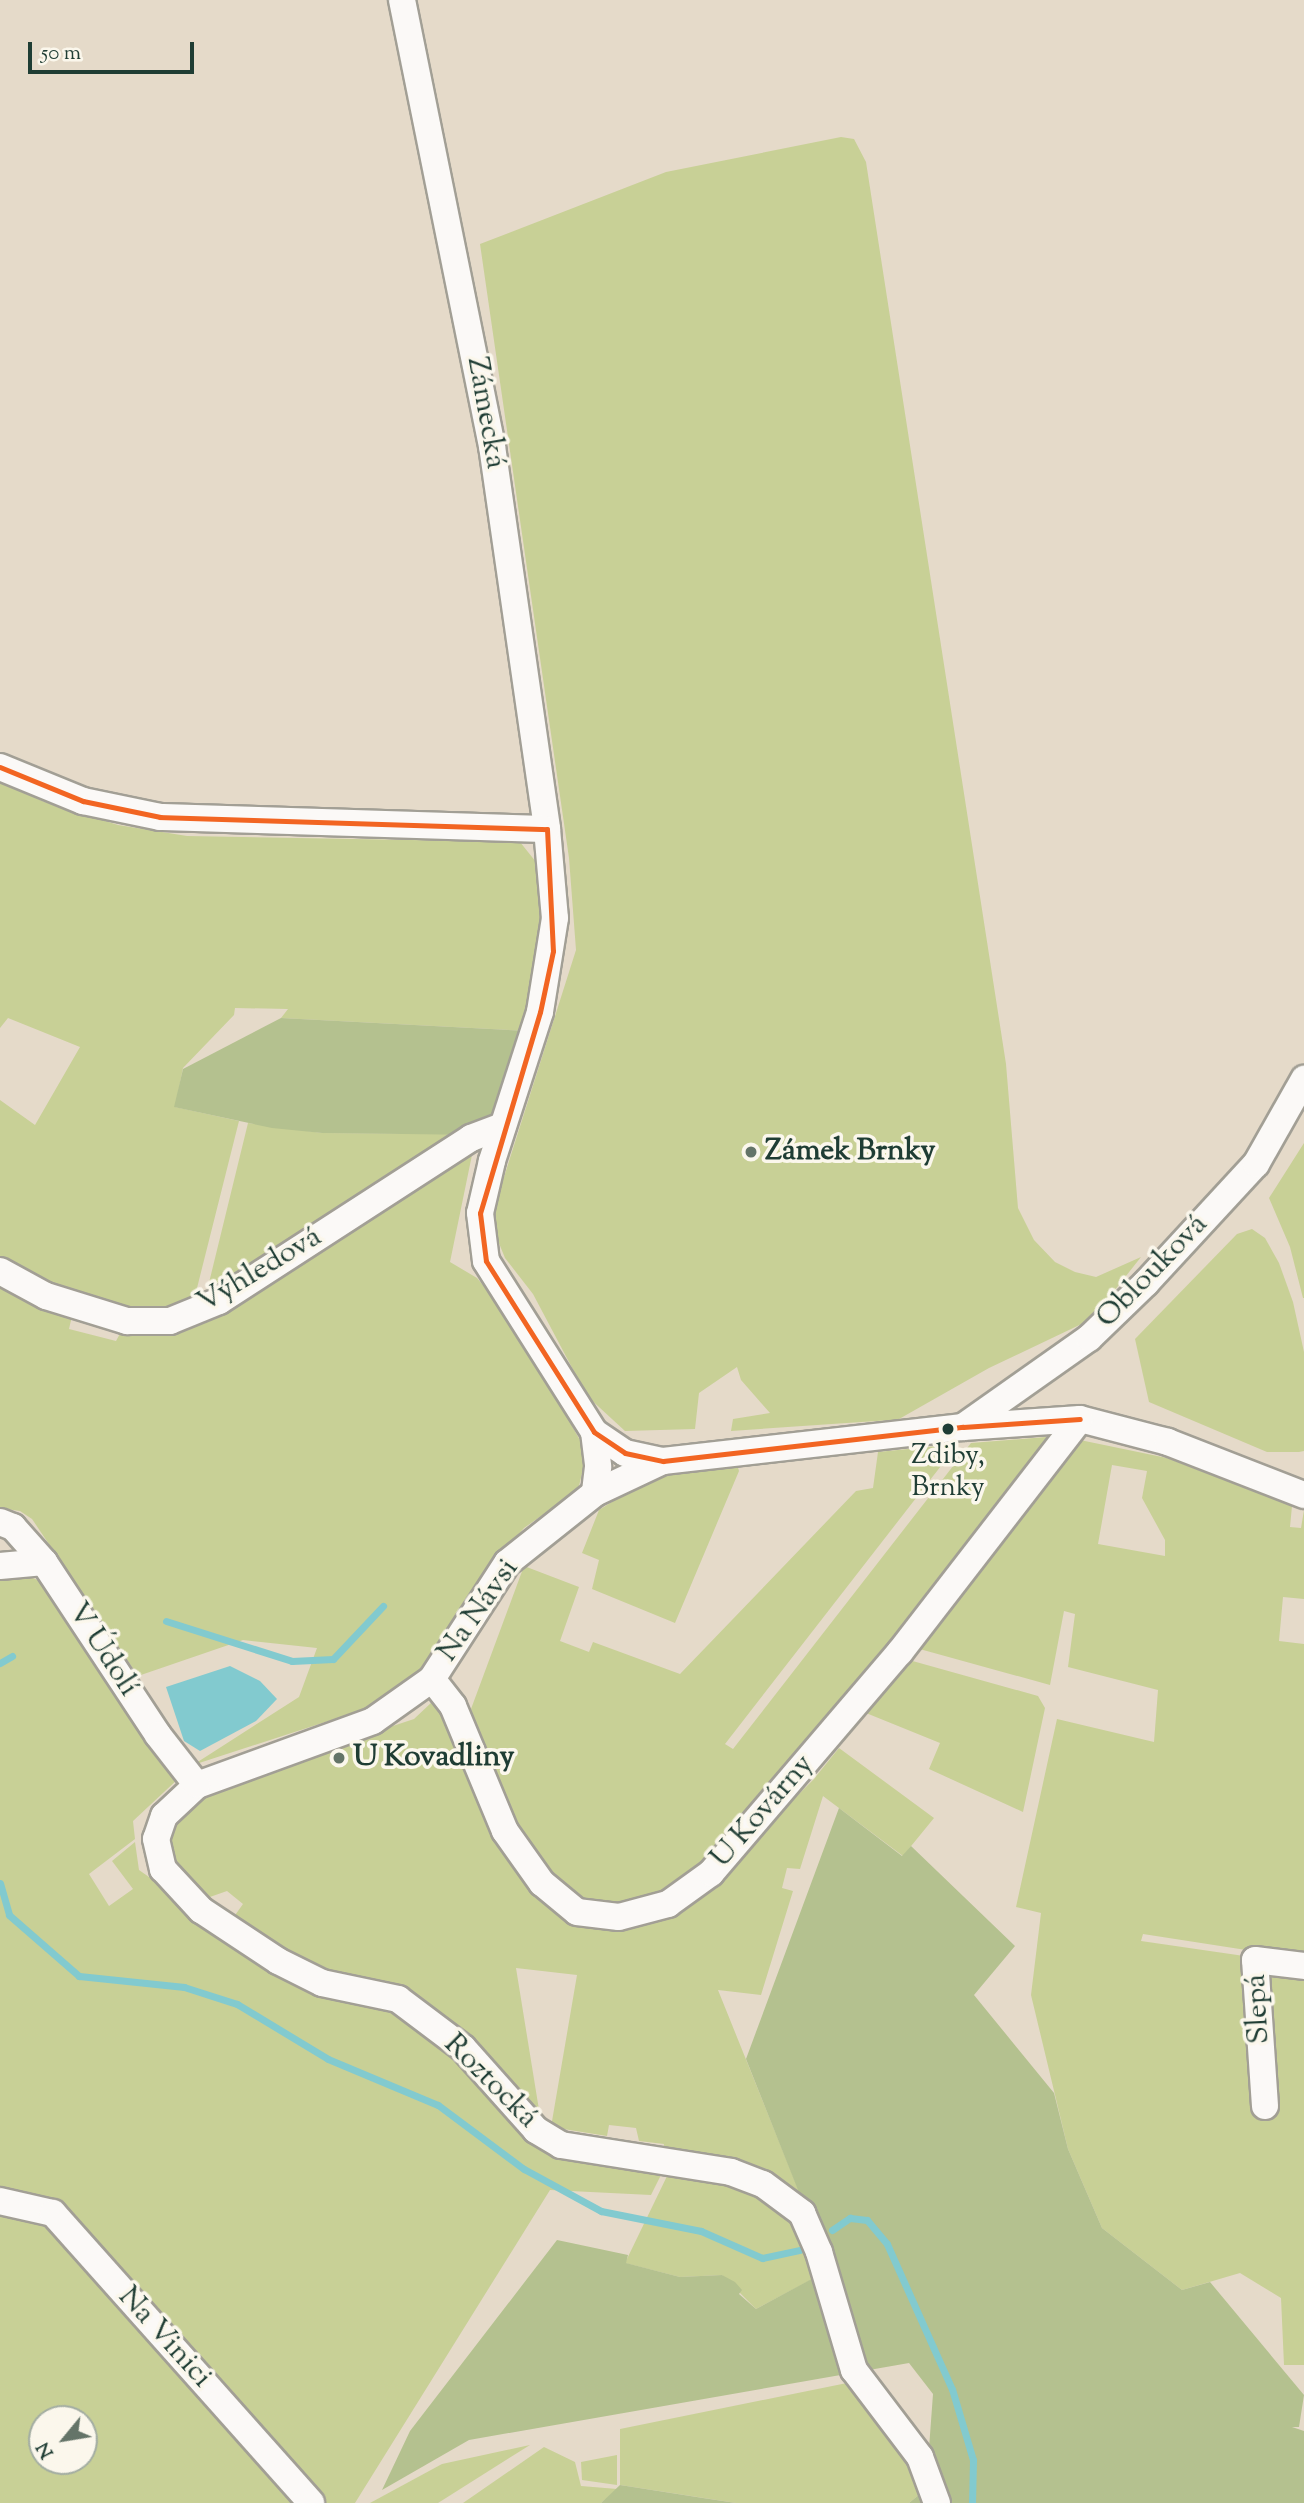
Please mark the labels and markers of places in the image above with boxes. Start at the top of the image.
place label: Zámek Brnky [765,1134,935,1170]
marker: Zámek Brnky [743,1144,759,1160]
marker: Zdiby, Brnky [941,1422,955,1436]
place label: Zdiby, Brnky [911,1439,985,1505]
place label: U Kovadliny [353,1740,515,1776]
marker: U Kovadliny [331,1750,347,1766]

